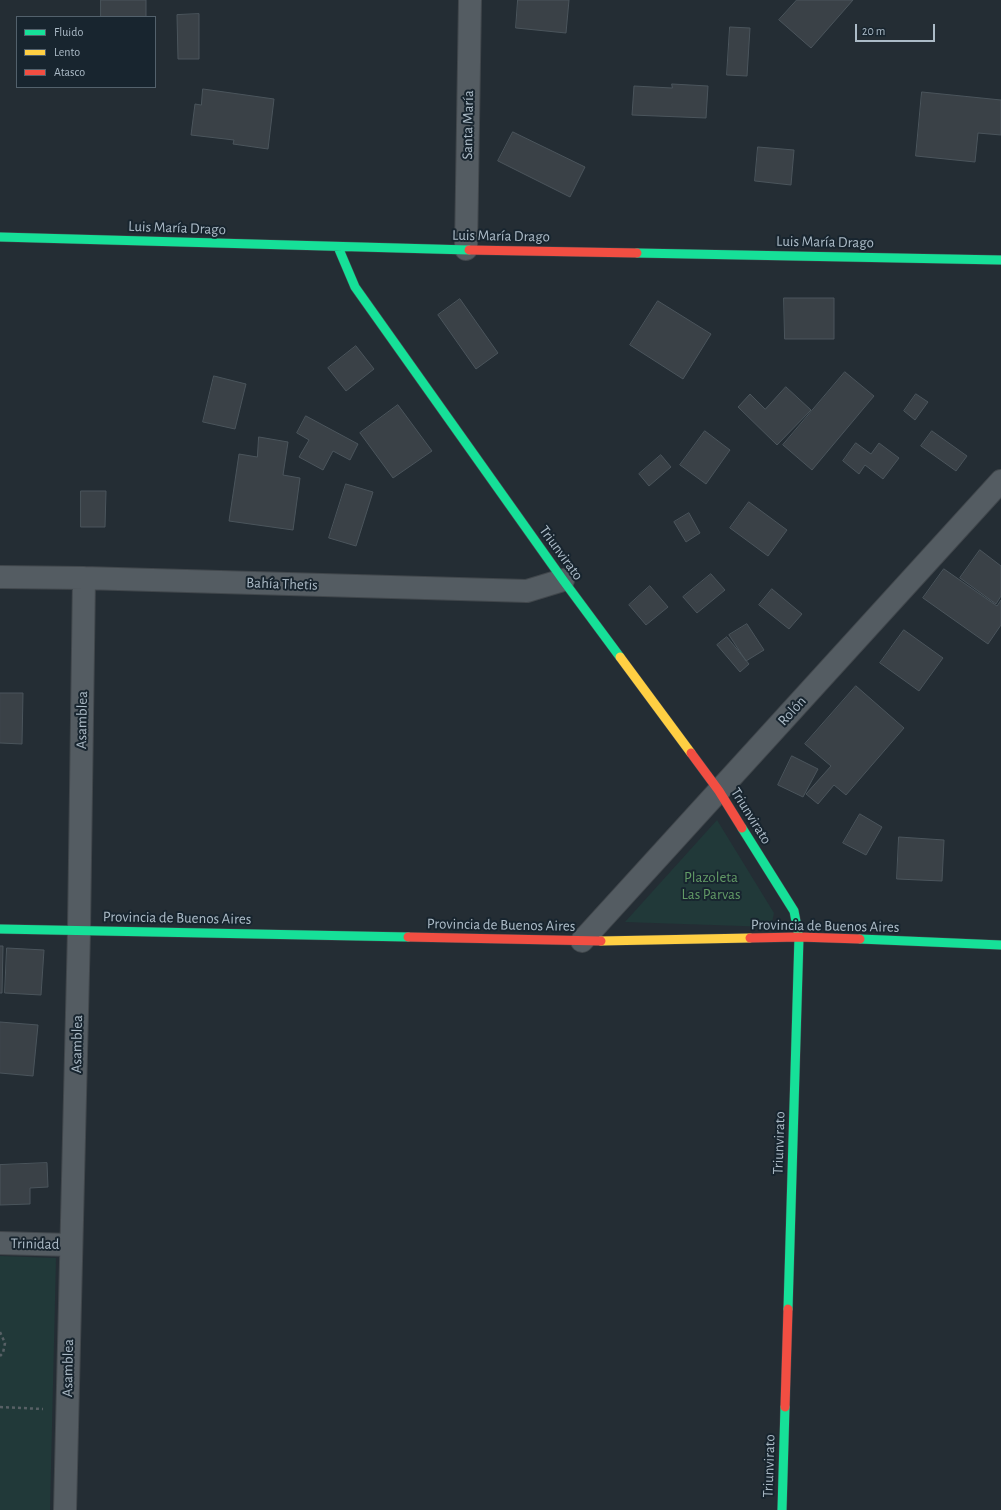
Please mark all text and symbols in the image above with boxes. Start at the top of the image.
legend [16,16,156,88]
scale bar [857,16,937,42]
text: 20 m [862,25,885,37]
text: Fluido [54,26,83,38]
text: Lento [54,46,80,58]
text: Atasco [54,66,85,78]
street label: Santa María [458,90,478,160]
street label: Luis María Drago [128,217,226,239]
street label: Luis María Drago [452,226,550,246]
street label: Luis María Drago [776,232,874,252]
street label: Triunvirato [535,522,587,584]
street label: Bahía Thetis [246,574,318,594]
street label: Asamblea [72,691,92,749]
street label: Rolón [774,692,810,730]
street label: Triunvirato [727,784,775,848]
park label: Plazoleta Las Parvas [682,868,740,903]
street label: Provincia de Buenos Aires [103,908,251,928]
street label: Provincia de Buenos Aires [427,915,575,935]
street label: Provincia de Buenos Aires [751,916,899,936]
street label: Asamblea [67,1015,87,1073]
street label: Triunvirato [769,1111,789,1175]
street label: Trinidad [11,1235,59,1253]
street label: Asamblea [58,1339,78,1397]
street label: Triunvirato [759,1434,779,1498]

